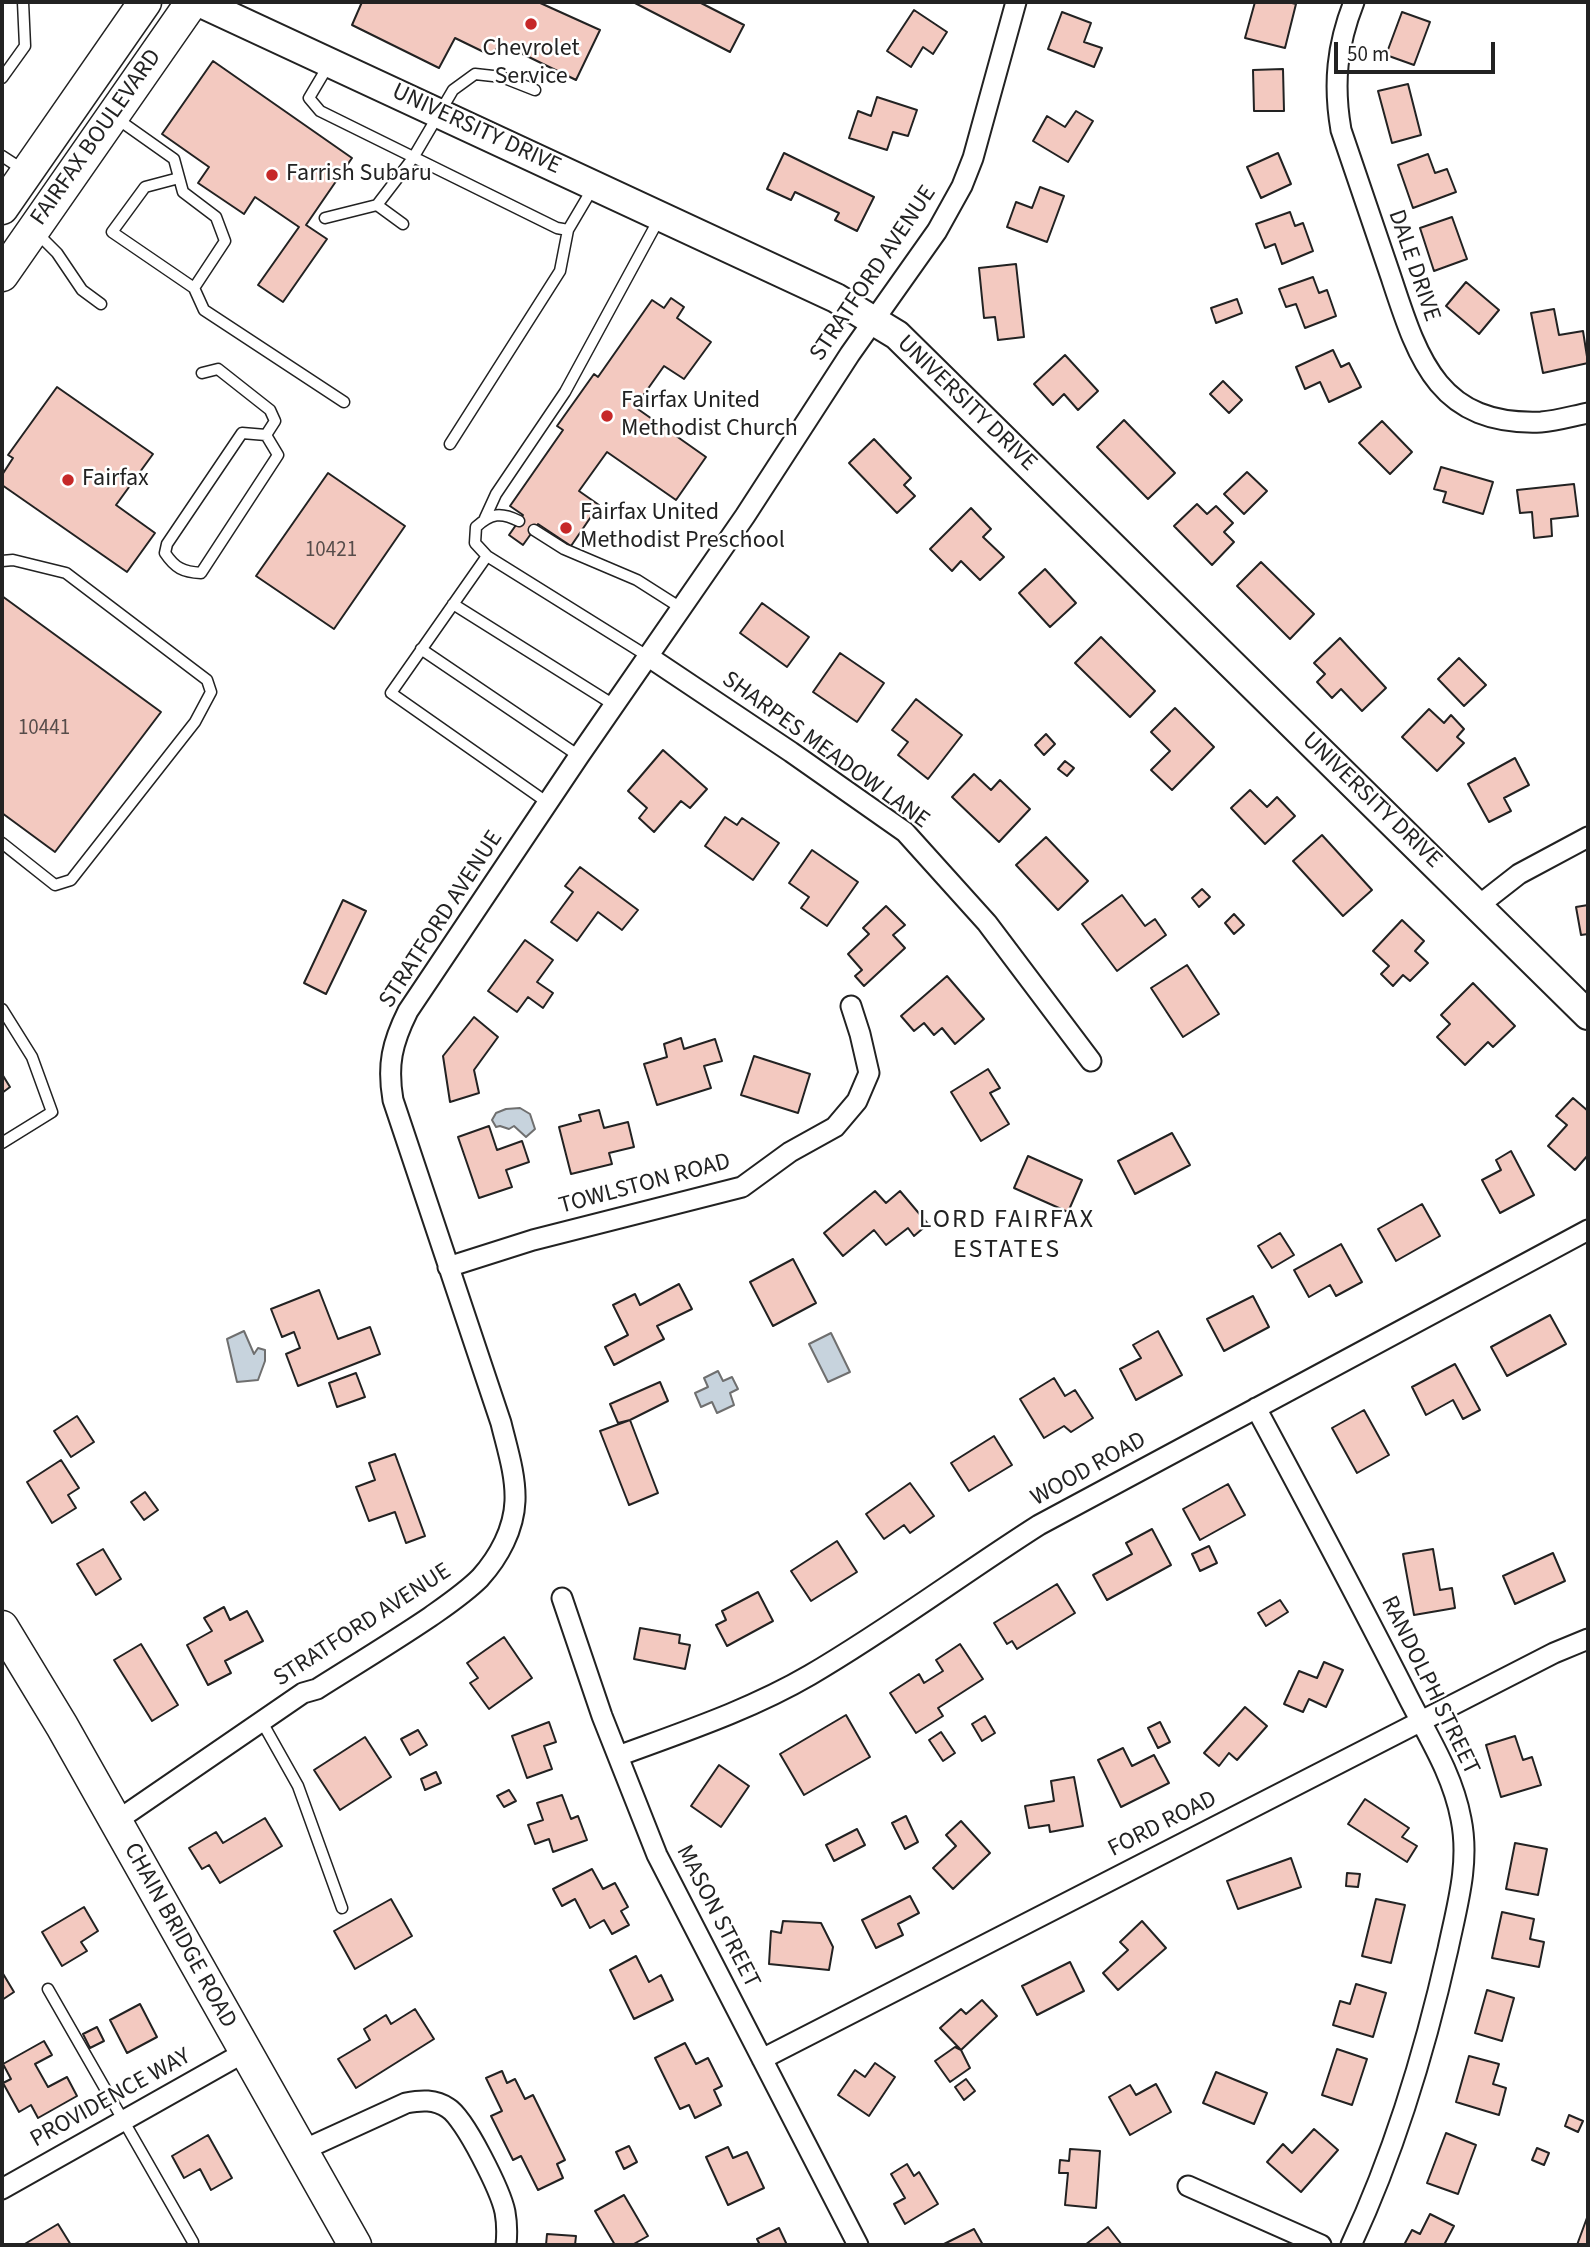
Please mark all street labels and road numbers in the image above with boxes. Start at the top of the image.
street label: FAIRFAX BOULEVARD [25,44,169,232]
street label: UNIVERSITY DRIVE [387,78,565,182]
street label: STRATFORD AVENUE [805,181,943,367]
street label: DALE DRIVE [1380,206,1446,326]
street label: UNIVERSITY DRIVE [890,330,1042,478]
street label: SHARPES MEADOW LANE [716,666,934,836]
street label: UNIVERSITY DRIVE [1295,727,1447,875]
street label: STRATFORD AVENUE [374,826,510,1014]
street label: TOWLSTON ROAD [556,1148,734,1222]
street label: WOOD ROAD [1026,1427,1152,1513]
street label: STRATFORD AVENUE [269,1558,457,1694]
street label: RANDOLPH STREET [1373,1592,1485,1780]
street label: FORD ROAD [1104,1785,1222,1865]
street label: CHAIN BRIDGE ROAD [116,1838,242,2034]
street label: MASON STREET [669,1841,765,1993]
street label: PROVIDENCE WAY [26,2043,196,2155]

